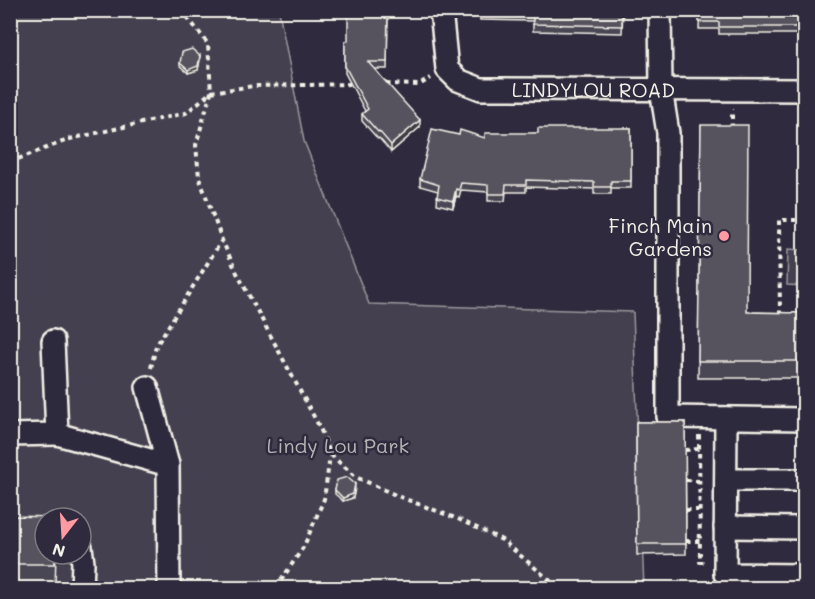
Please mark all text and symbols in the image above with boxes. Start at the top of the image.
street label: LINDYLOU ROAD [512,76,675,103]
place label: Finch Main Gardens [609,212,712,261]
marker: Finch Main Gardens [717,229,731,243]
park label: Lindy Lou Park [267,432,409,458]
north arrow [33,506,93,566]
text: N [50,539,67,563]

